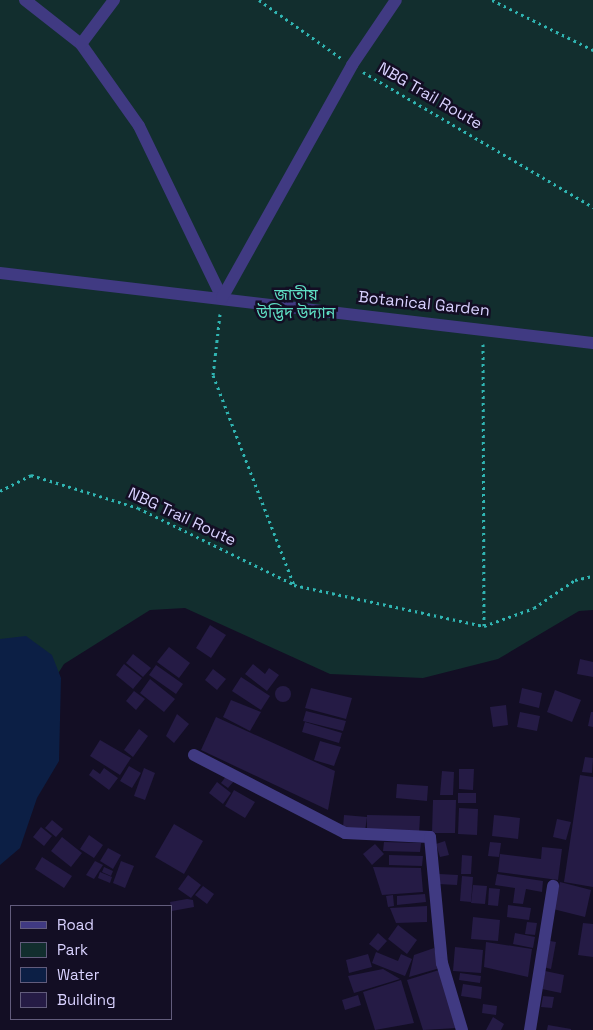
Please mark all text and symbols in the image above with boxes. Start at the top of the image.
street label: NBG Trail Route [374,58,486,134]
park label: জাতীয় উদ্ভিদ উদ্যান [257,285,335,323]
street label: Botanical Garden [357,288,491,320]
street label: NBG Trail Route [125,484,239,550]
legend [10,905,172,1020]
text: Road [57,915,94,934]
text: Park [57,940,88,959]
text: Water [57,965,99,984]
text: Building [57,990,116,1009]

